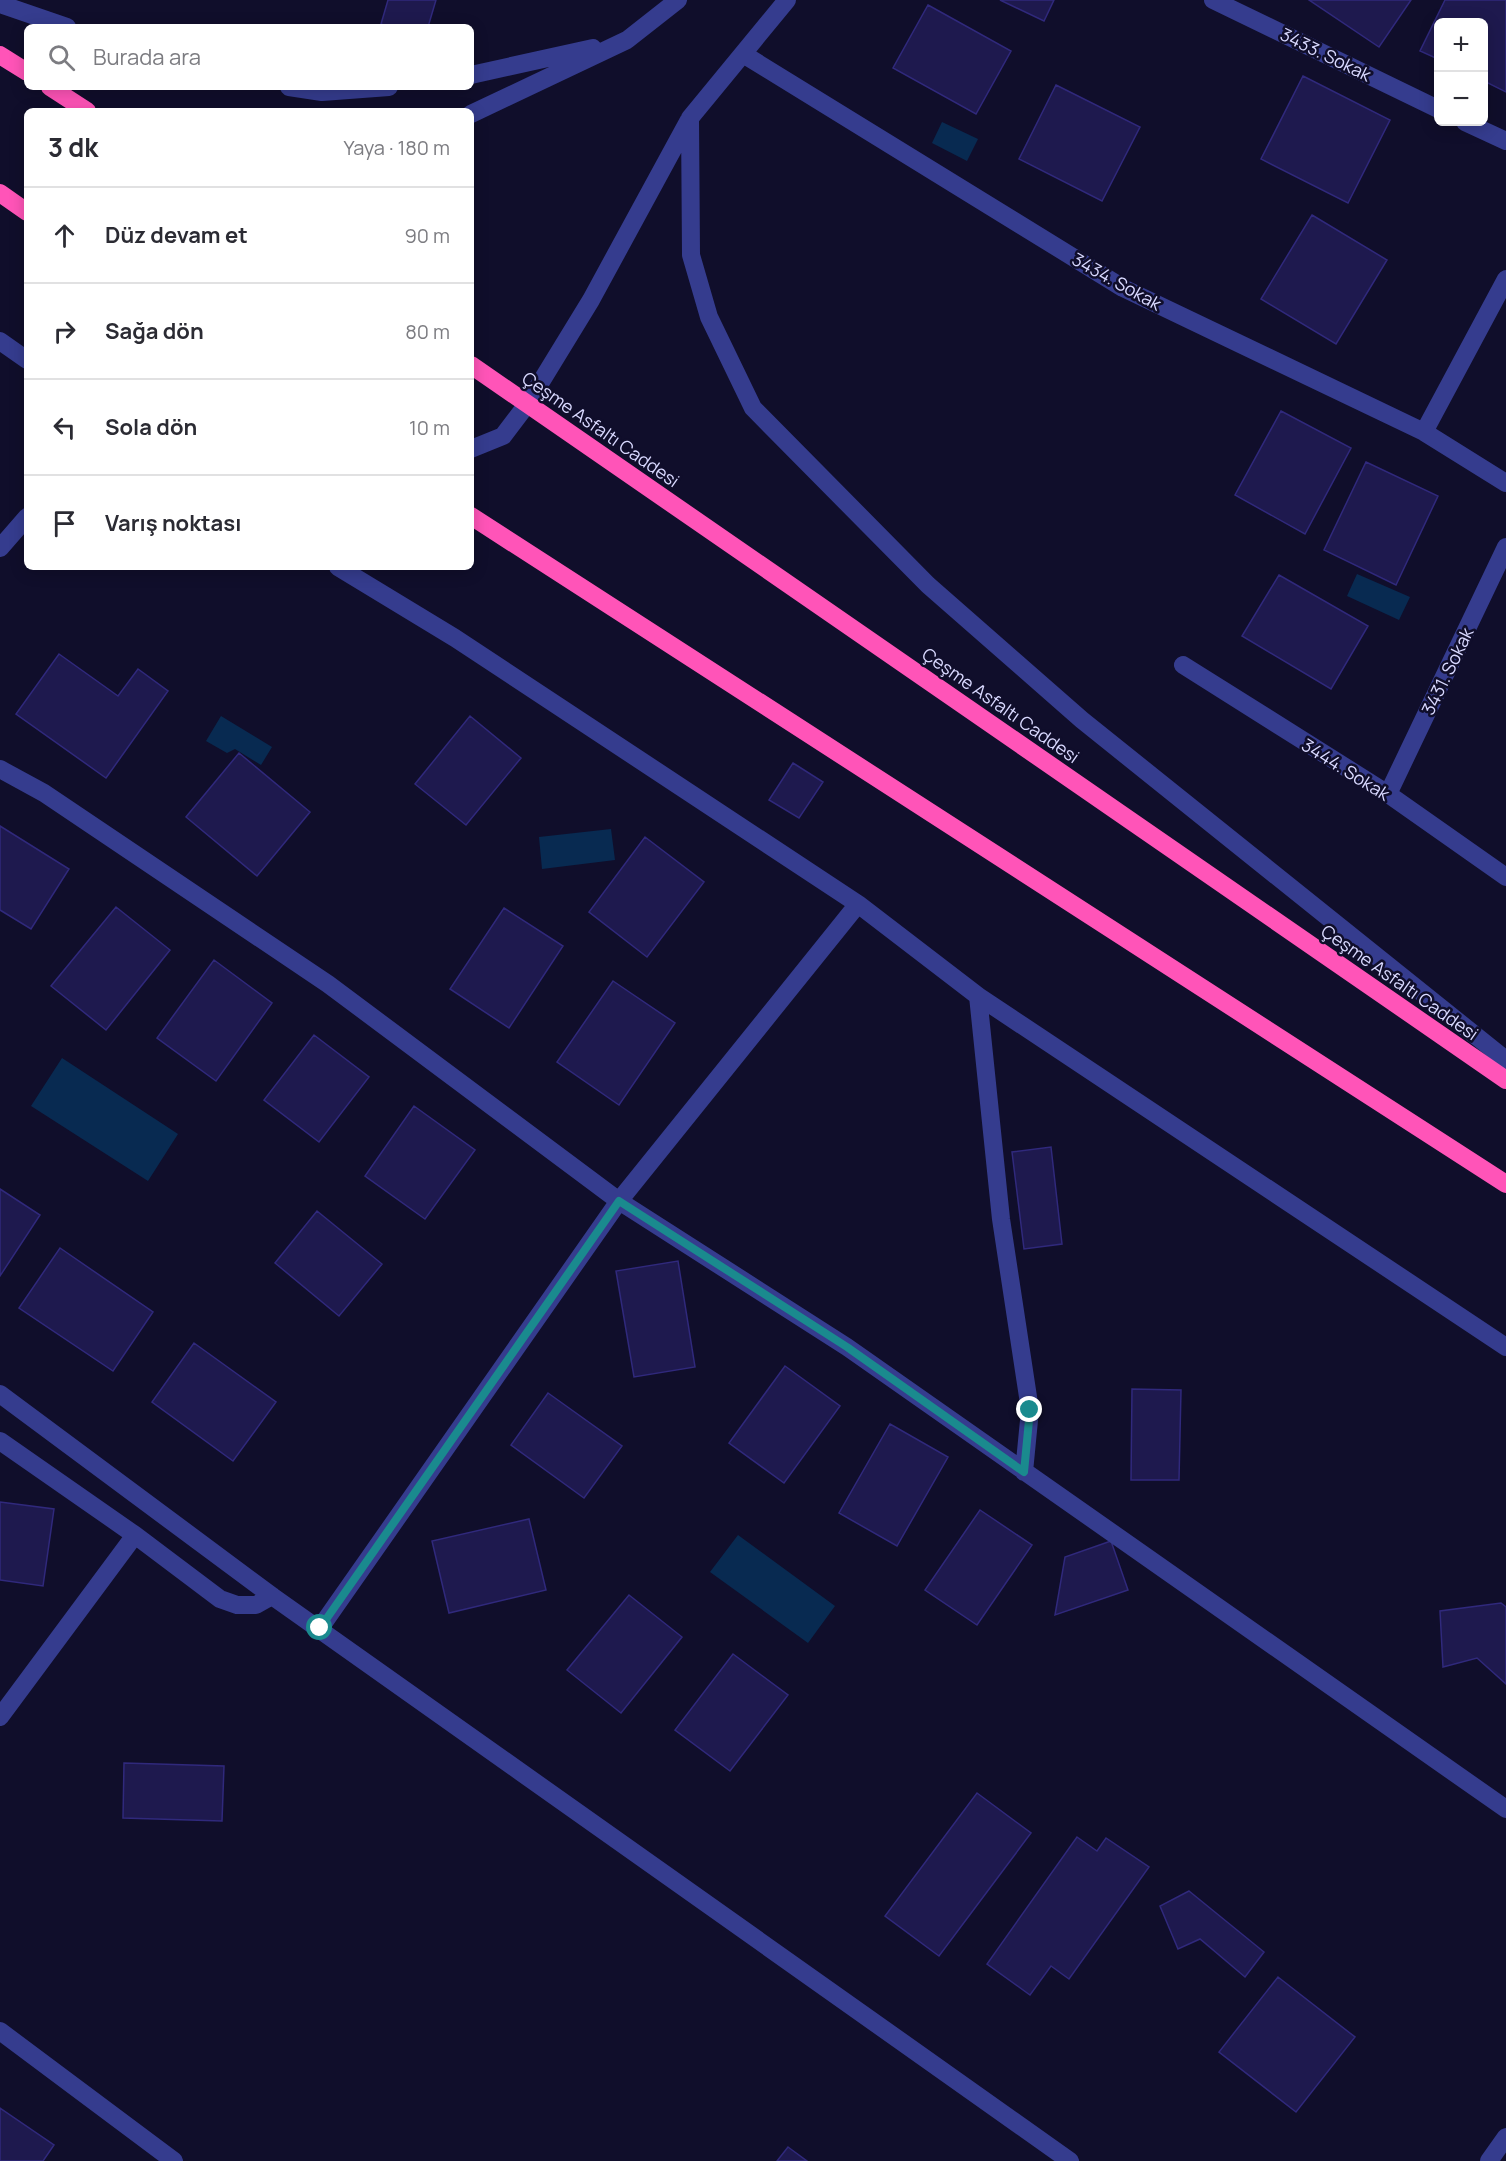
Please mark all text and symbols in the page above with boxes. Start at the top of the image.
map controls [1434,18,1488,126]
button: + [1434,18,1488,72]
street label: 3433. Sokak [1277,22,1376,87]
search box [24,24,474,90]
icon: search [45,41,78,74]
text: Burada ara [93,42,201,72]
button: − [1434,72,1488,126]
text: 3 dk [48,129,98,165]
text: Yaya · 180 m [344,134,450,161]
icon: ahead [48,219,81,252]
text: Düz devam et [105,220,248,250]
text: 90 m [404,222,450,249]
street label: 3434. Sokak [1068,247,1167,316]
icon: right [48,315,81,348]
text: Sağa dön [105,316,204,346]
text: 80 m [405,318,450,345]
street label: Çeşme Asfaltı Caddesi [518,366,684,492]
icon: left [48,411,81,444]
text: Sola dön [105,412,197,442]
text: 10 m [409,414,450,441]
icon: arrive [48,507,81,540]
text: Varış noktası [105,508,241,538]
street label: 3431. Sokak [1415,622,1479,719]
street label: Çeşme Asfaltı Caddesi [918,642,1084,768]
street label: 3444. Sokak [1297,732,1395,806]
street label: Çeşme Asfaltı Caddesi [1317,919,1483,1045]
route end [1016,1396,1042,1422]
route start [306,1614,332,1640]

